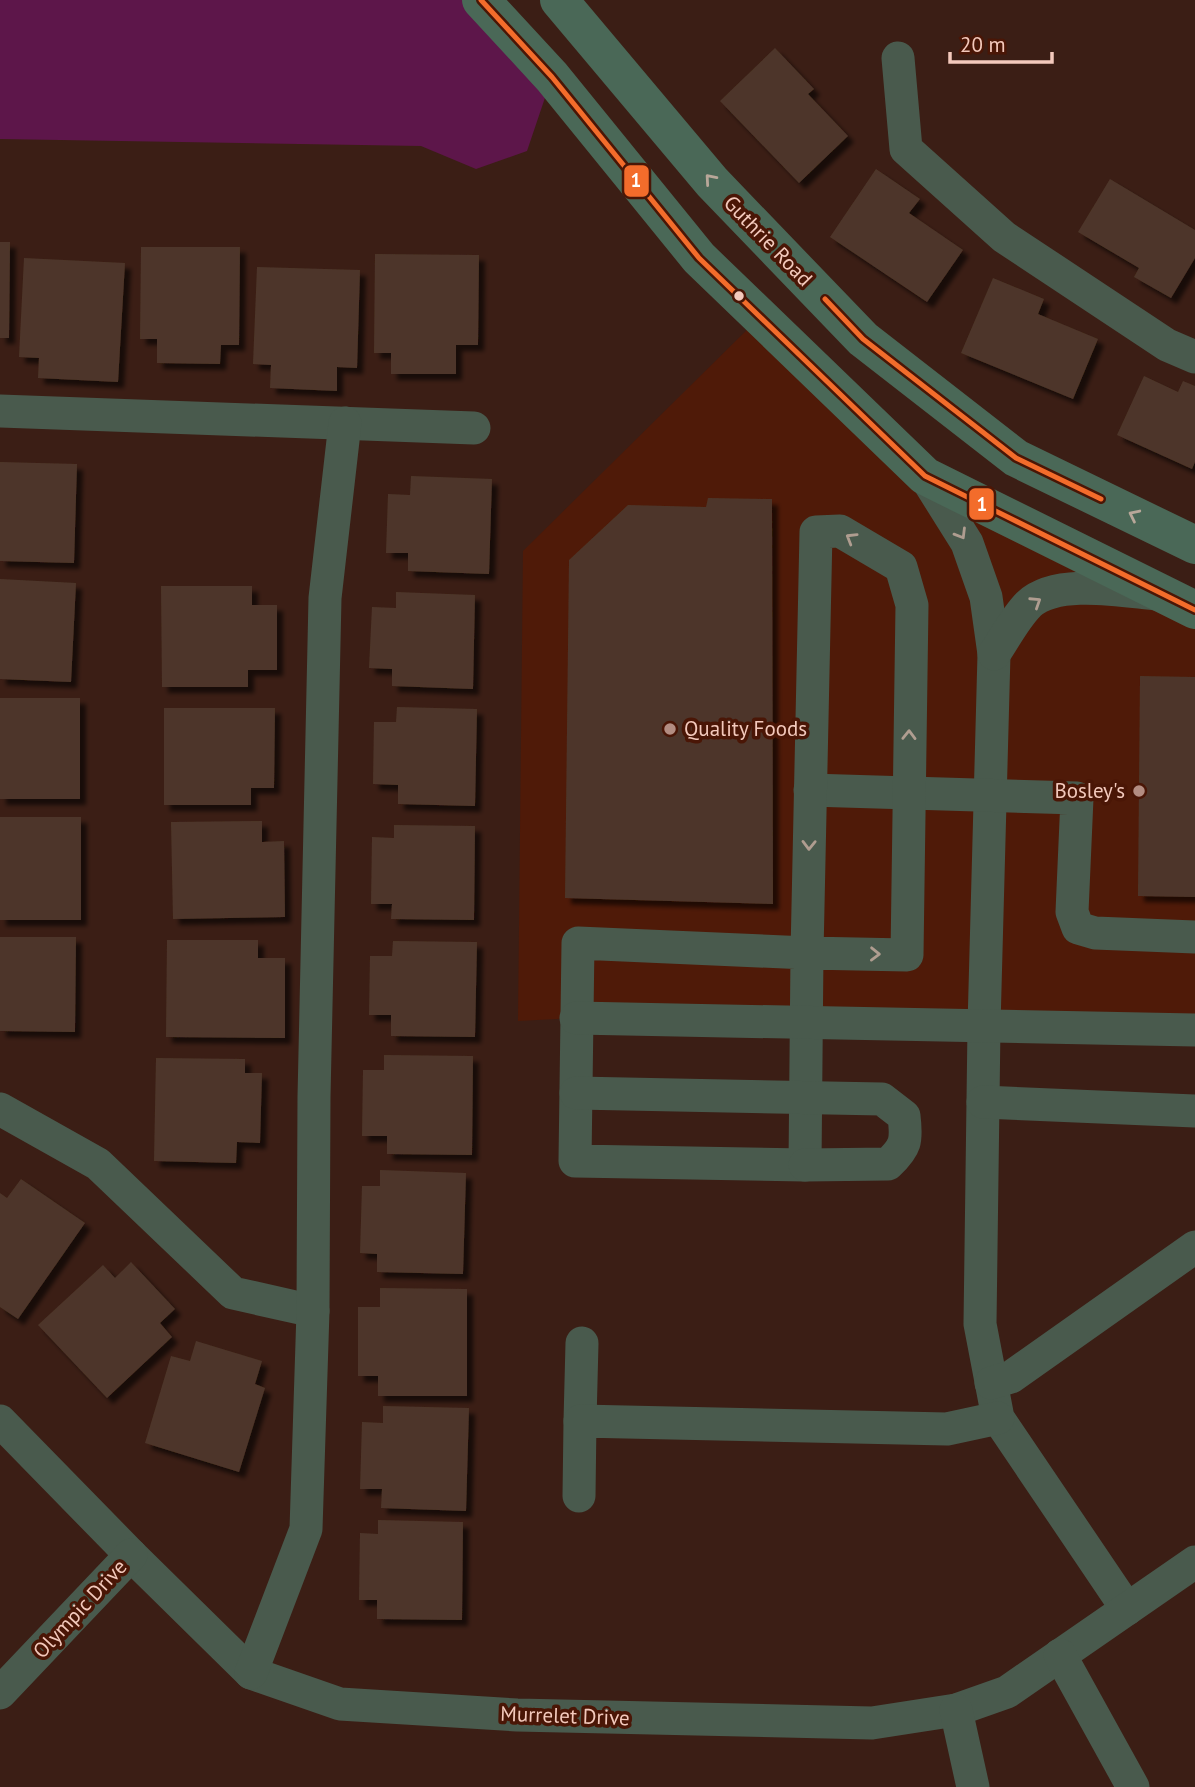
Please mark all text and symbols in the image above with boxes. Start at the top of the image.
scale bar [950,21,1052,65]
text: 20 m [960,31,1006,58]
line badge: 1 [623,164,650,198]
text: 1 [631,168,641,192]
one-way arrow [706,174,718,187]
street label: Guthrie Road [718,189,818,292]
unlabelled marker [732,289,746,303]
line badge: 1 [968,487,995,521]
text: 1 [977,492,987,516]
one-way arrow [1129,510,1141,524]
one-way arrow [953,527,966,540]
one-way arrow [846,533,859,546]
one-way arrow [1028,597,1041,610]
place label: Quality Foods [684,715,807,742]
marker: Quality Foods [662,721,678,737]
one-way arrow [902,729,917,740]
place label: Bosley's [1054,777,1125,804]
marker: Bosley's [1131,783,1147,799]
one-way arrow [801,841,817,851]
one-way arrow [870,946,881,962]
street label: Olympic Drive [27,1553,132,1664]
street label: Murrelet Drive [500,1700,630,1731]

